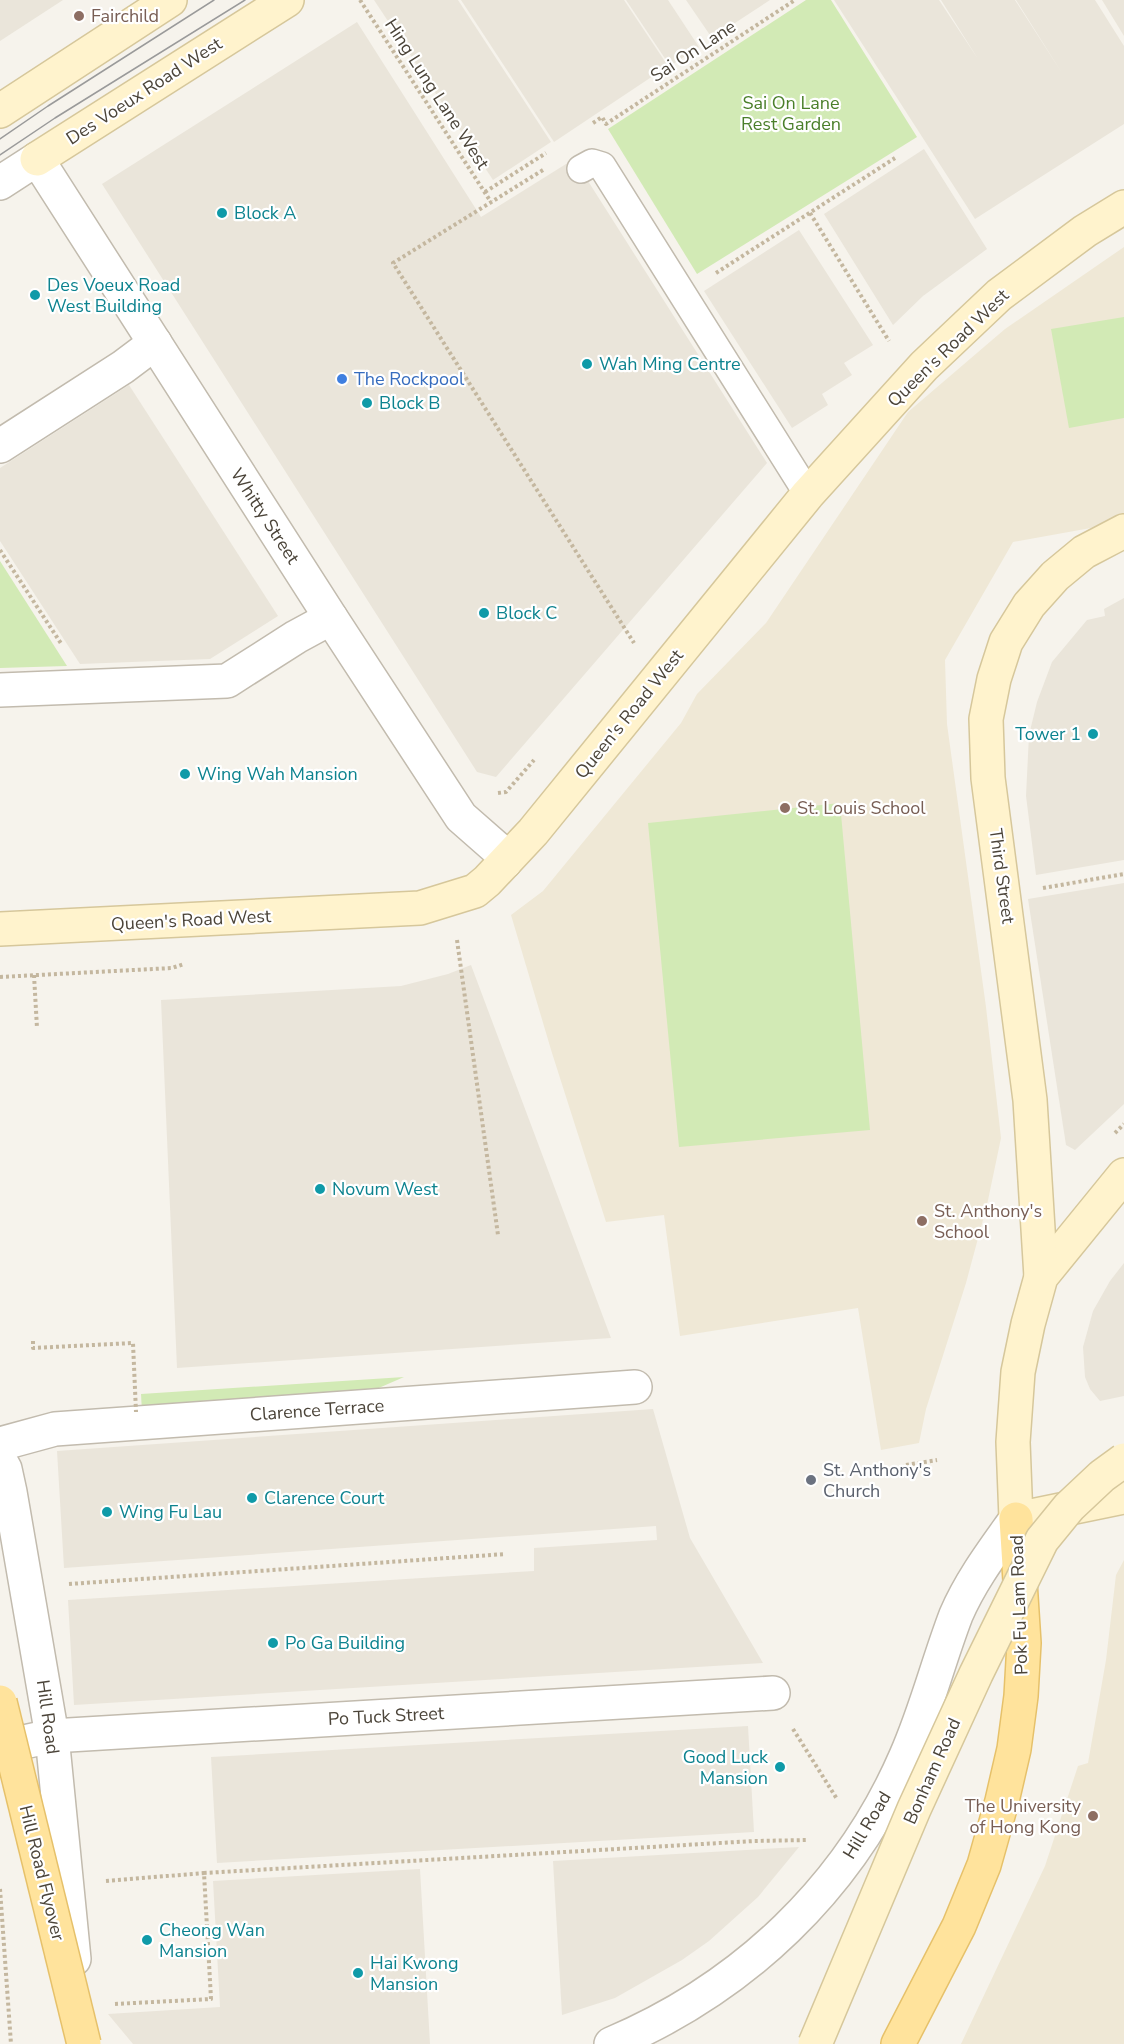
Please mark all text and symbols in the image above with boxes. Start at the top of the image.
place label: Fairchild [91,4,159,28]
marker: Fairchild [72,9,86,23]
street label: Hing Lung Lane West [379,14,495,175]
street label: Sai On Lane [646,14,740,88]
street label: Des Voeux Road West [62,31,227,150]
park label: Sai On Lane Rest Garden [741,91,841,136]
place label: Block A [234,201,297,225]
marker: Block A [215,206,229,220]
place label: Des Voeux Road West Building [47,273,180,318]
street label: Queen's Road West [882,283,1014,412]
marker: Des Voeux Road West Building [28,288,42,302]
place label: Wah Ming Centre [599,352,741,376]
marker: Wah Ming Centre [580,357,594,371]
place label: The Rockpool [354,367,465,391]
marker: The Rockpool [335,372,349,386]
place label: Block B [379,391,441,415]
marker: Block B [360,396,374,410]
street label: Whitty Street [225,463,305,569]
place label: Block C [496,601,558,625]
marker: Block C [477,606,491,620]
street label: Queen's Road West [569,644,689,784]
place label: Tower 1 [1015,722,1081,746]
marker: Tower 1 [1086,727,1100,741]
place label: Wing Wah Mansion [197,762,358,786]
marker: Wing Wah Mansion [178,767,192,781]
place label: St. Louis School [797,796,926,820]
marker: St. Louis School [778,801,792,815]
street label: Third Street [983,827,1021,926]
street label: Queen's Road West [110,904,272,936]
place label: Novum West [332,1177,439,1201]
marker: Novum West [313,1182,327,1196]
place label: St. Anthony's School [934,1199,1042,1244]
marker: St. Anthony's School [915,1214,929,1228]
street label: Clarence Terrace [249,1393,385,1427]
place label: St. Anthony's Church [823,1458,931,1503]
marker: St. Anthony's Church [804,1473,818,1487]
place label: Clarence Court [264,1486,385,1510]
marker: Clarence Court [245,1491,259,1505]
place label: Wing Fu Lau [119,1500,222,1524]
marker: Wing Fu Lau [100,1505,114,1519]
street label: Pok Fu Lam Road [1005,1535,1033,1675]
place label: Po Ga Building [285,1631,405,1655]
marker: Po Ga Building [266,1636,280,1650]
street label: Hill Road [31,1678,65,1756]
street label: Po Tuck Street [327,1701,445,1731]
street label: Bonham Road [898,1714,966,1828]
place label: Good Luck Mansion [683,1745,769,1790]
marker: Good Luck Mansion [773,1760,787,1774]
street label: Hill Road [837,1787,897,1863]
place label: The University of Hong Kong [965,1794,1082,1839]
street label: Hill Road Flyover [14,1803,71,1944]
marker: The University of Hong Kong [1086,1809,1100,1823]
place label: Cheong Wan Mansion [159,1918,265,1963]
marker: Cheong Wan Mansion [140,1933,154,1947]
place label: Hai Kwong Mansion [370,1951,459,1996]
marker: Hai Kwong Mansion [351,1966,365,1980]

